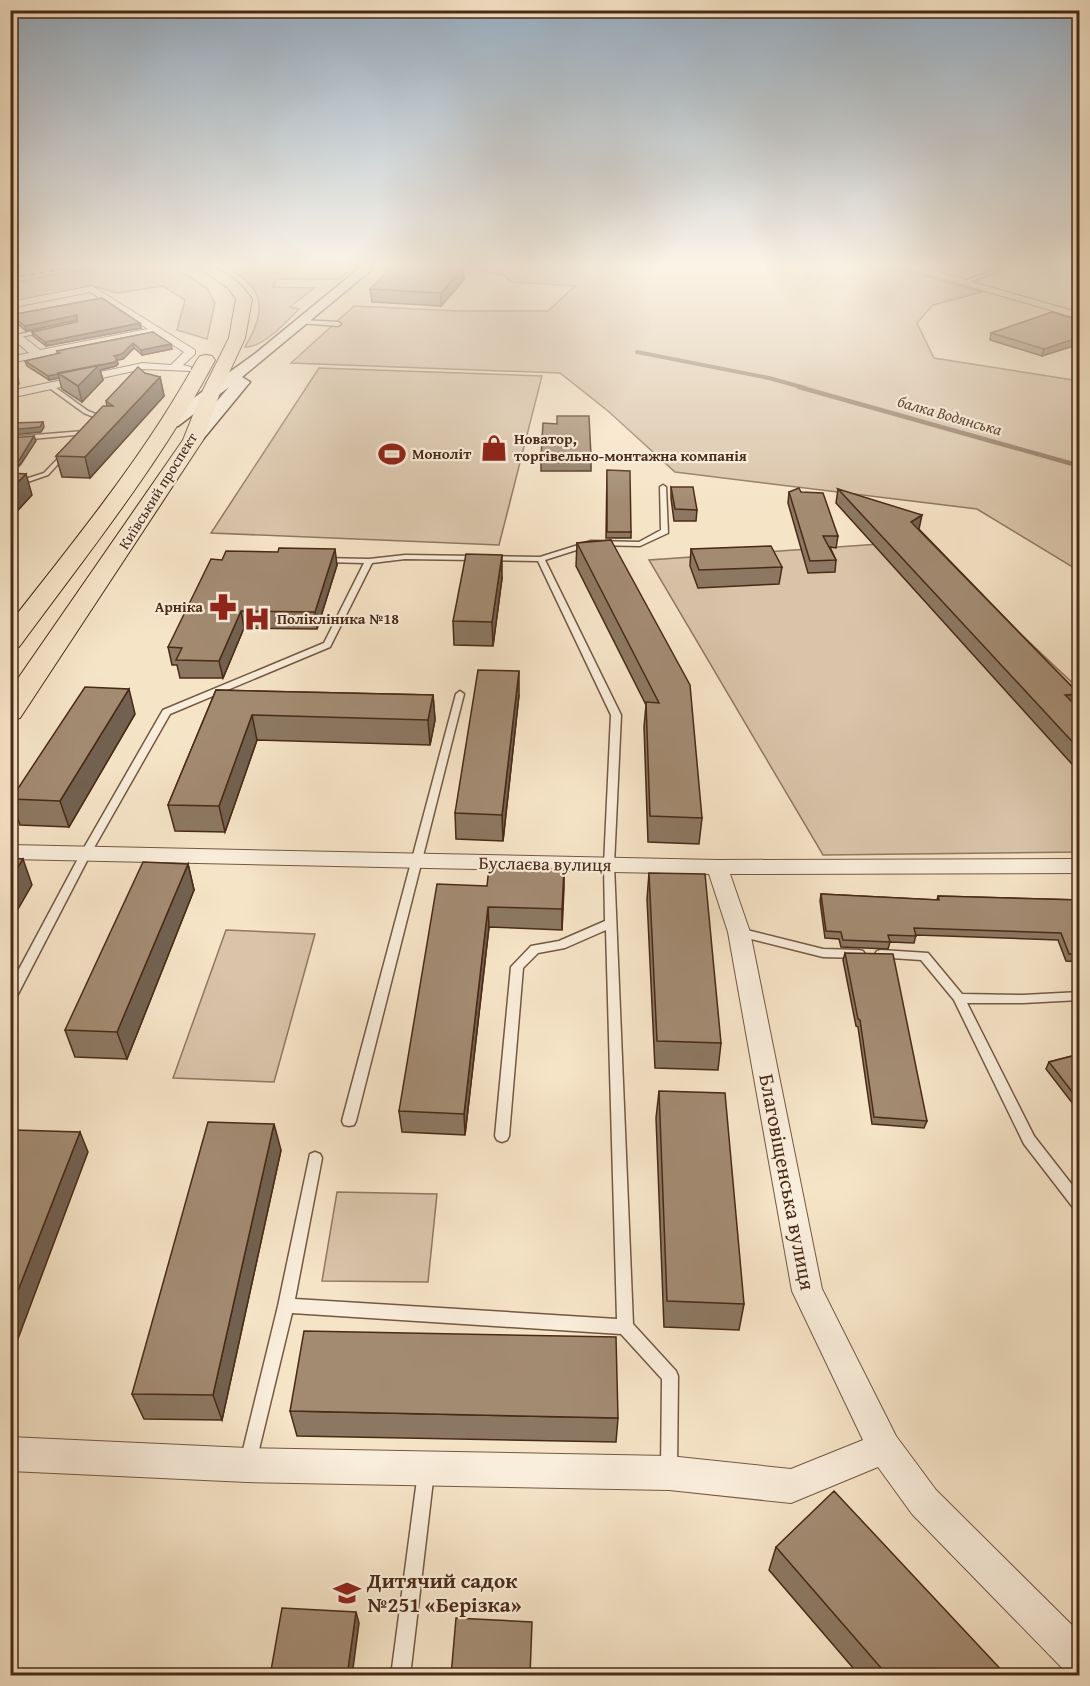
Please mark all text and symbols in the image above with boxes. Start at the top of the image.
water label: балка Водянська [895,389,1005,441]
street label: Київський проспект [113,428,202,553]
place label: Новатор, торгівельно-монтажна компанія [514,428,747,466]
shop icon: Новатор, торгівельно-монтажна компанія [479,433,509,463]
sports icon: Моноліт [377,439,407,469]
place label: Моноліт [412,443,472,464]
pharmacy icon: Арніка [208,592,238,622]
place label: Арніка [155,596,203,617]
hospital icon: Полікліника №18 [242,604,272,634]
place label: Полікліника №18 [277,608,399,629]
street label: Буслаєва вулиця [478,849,612,878]
street label: Благовіщенська вулиця [751,1071,824,1293]
place label: Дитячий садок №251 «Берізка» [366,1565,521,1620]
school or university icon: Дитячий садок №251 «Берізка» [332,1578,362,1608]

